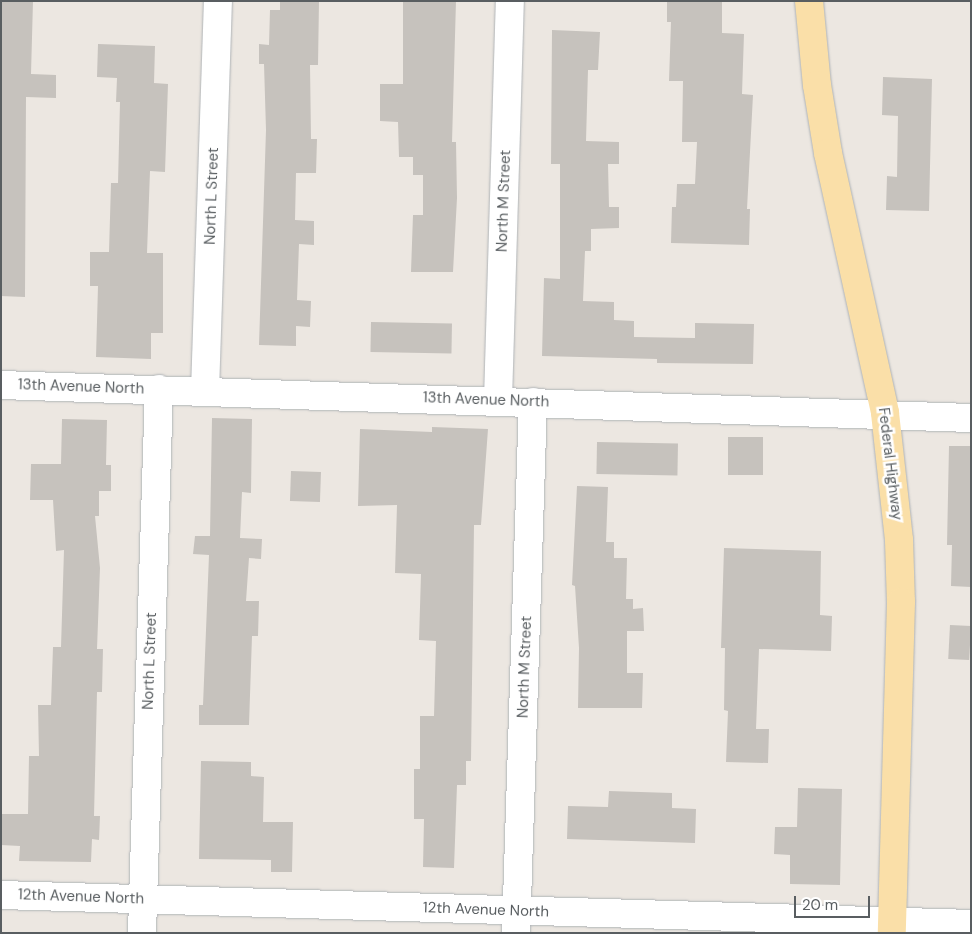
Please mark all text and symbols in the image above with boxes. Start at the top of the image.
street label: North L Street [201,147,223,245]
street label: North M Street [493,150,515,252]
street label: 13th Avenue North [18,376,144,398]
street label: 13th Avenue North [423,389,549,411]
street label: Federal Highway [874,407,906,521]
street label: North L Street [139,612,161,710]
street label: North M Street [514,616,536,718]
street label: 12th Avenue North [18,886,144,908]
scale bar [797,886,873,918]
text: 20 m [802,895,838,915]
street label: 12th Avenue North [423,899,549,921]

